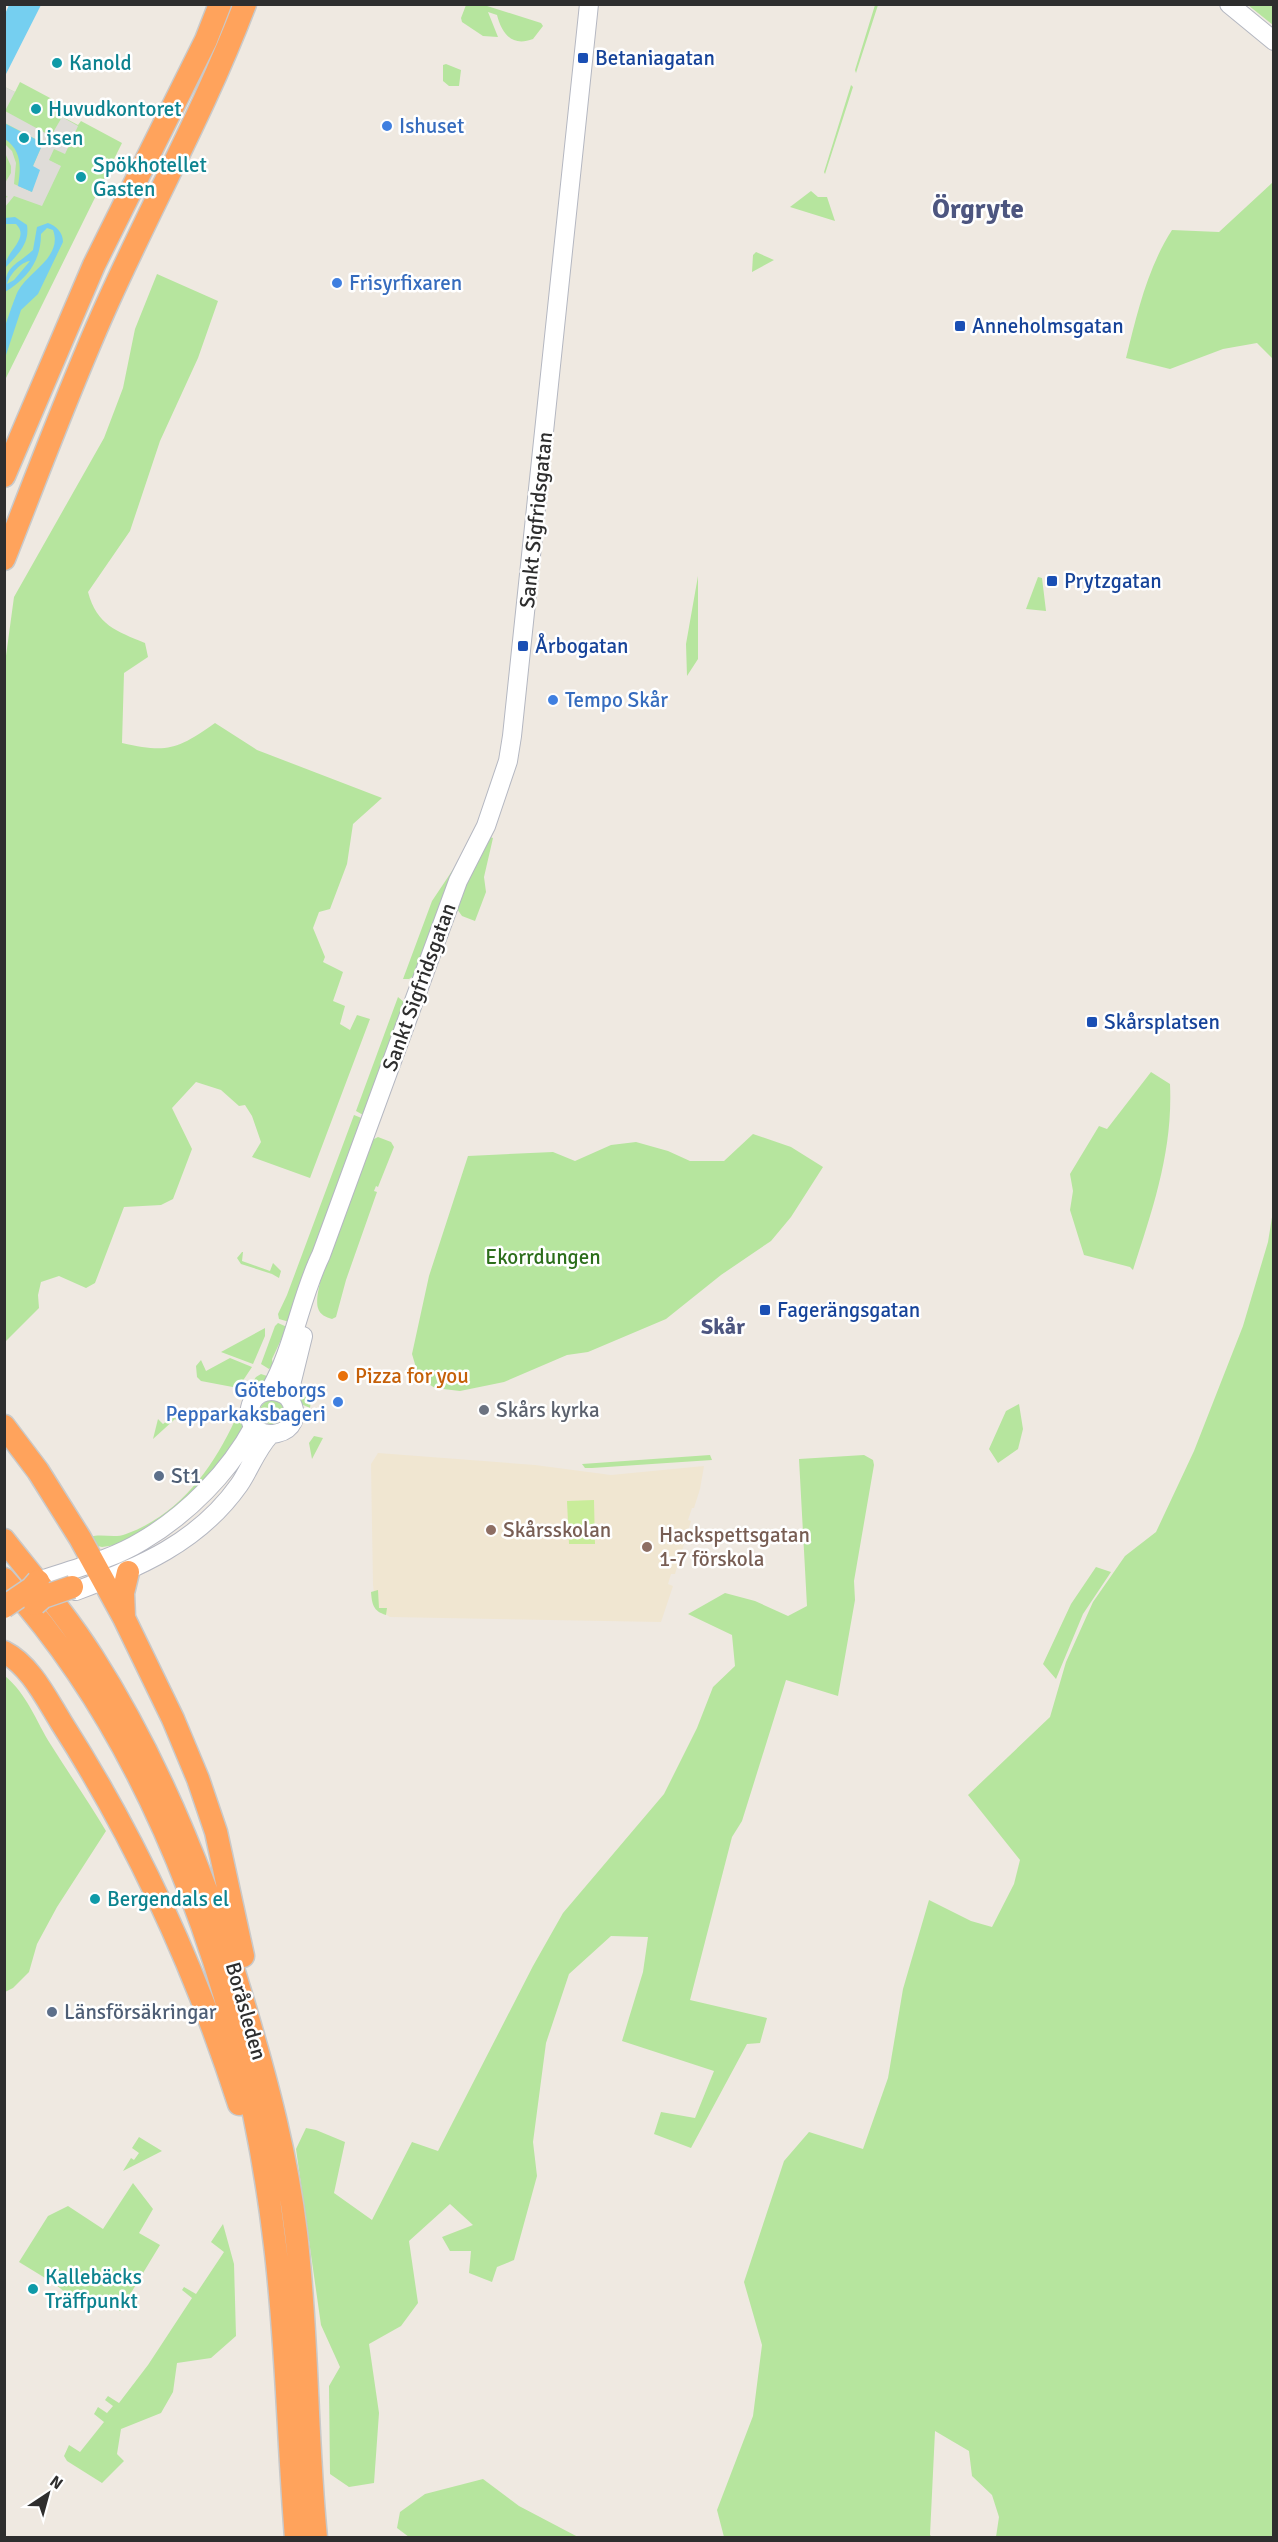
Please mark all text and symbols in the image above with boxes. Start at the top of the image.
place label: Betaniagatan [595,45,715,71]
place label: Kanold [69,50,132,76]
marker: Betaniagatan [576,51,590,65]
marker: Kanold [50,56,64,70]
place label: Huvudkontoret [48,96,182,122]
marker: Huvudkontoret [29,102,43,116]
place label: Ishuset [399,113,464,139]
marker: Ishuset [380,119,394,133]
place label: Lisen [36,125,83,151]
marker: Lisen [17,131,31,145]
place label: Spökhotellet Gasten [93,152,207,202]
marker: Spökhotellet Gasten [74,170,88,184]
district label: Örgryte [932,193,1024,226]
place label: Frisyrfixaren [349,270,462,296]
marker: Frisyrfixaren [330,276,344,290]
place label: Anneholmsgatan [972,313,1124,339]
marker: Anneholmsgatan [953,319,967,333]
street label: Sankt Sigfridsgatan [514,431,558,609]
place label: Prytzgatan [1064,568,1162,594]
marker: Prytzgatan [1045,574,1059,588]
place label: Årbogatan [535,632,629,659]
marker: Årbogatan [516,639,530,653]
place label: Tempo Skår [565,687,668,713]
marker: Tempo Skår [546,693,560,707]
street label: Sankt Sigfridsgatan [376,899,462,1075]
place label: Skårsplatsen [1104,1009,1220,1035]
marker: Skårsplatsen [1085,1015,1099,1029]
park label: Ekorrdungen [485,1244,601,1270]
place label: Fagerängsgatan [777,1297,920,1323]
marker: Fagerängsgatan [758,1303,772,1317]
district label: Skår [701,1313,745,1340]
place label: Pizza for you [355,1363,469,1389]
marker: Pizza for you [336,1369,350,1383]
place label: Göteborgs Pepparkaksbageri [166,1377,326,1427]
marker: Göteborgs Pepparkaksbageri [331,1395,345,1409]
place label: Skårs kyrka [496,1397,600,1423]
marker: Skårs kyrka [477,1403,491,1417]
place label: St1 [171,1463,201,1489]
marker: St1 [152,1469,166,1483]
place label: Skårsskolan [503,1517,611,1543]
place label: Hackspettsgatan 1-7 förskola [659,1522,810,1572]
marker: Skårsskolan [484,1523,498,1537]
marker: Hackspettsgatan 1-7 förskola [640,1540,654,1554]
place label: Bergendals el [107,1886,229,1912]
marker: Bergendals el [88,1892,102,1906]
street label: Boråsleden [220,1959,272,2063]
place label: Länsförsäkringar [64,1999,217,2025]
marker: Länsförsäkringar [45,2005,59,2019]
place label: Kallebäcks Träffpunkt [45,2264,142,2314]
marker: Kallebäcks Träffpunkt [26,2282,40,2296]
north arrow [18,2464,78,2524]
text: N [46,2471,67,2494]

